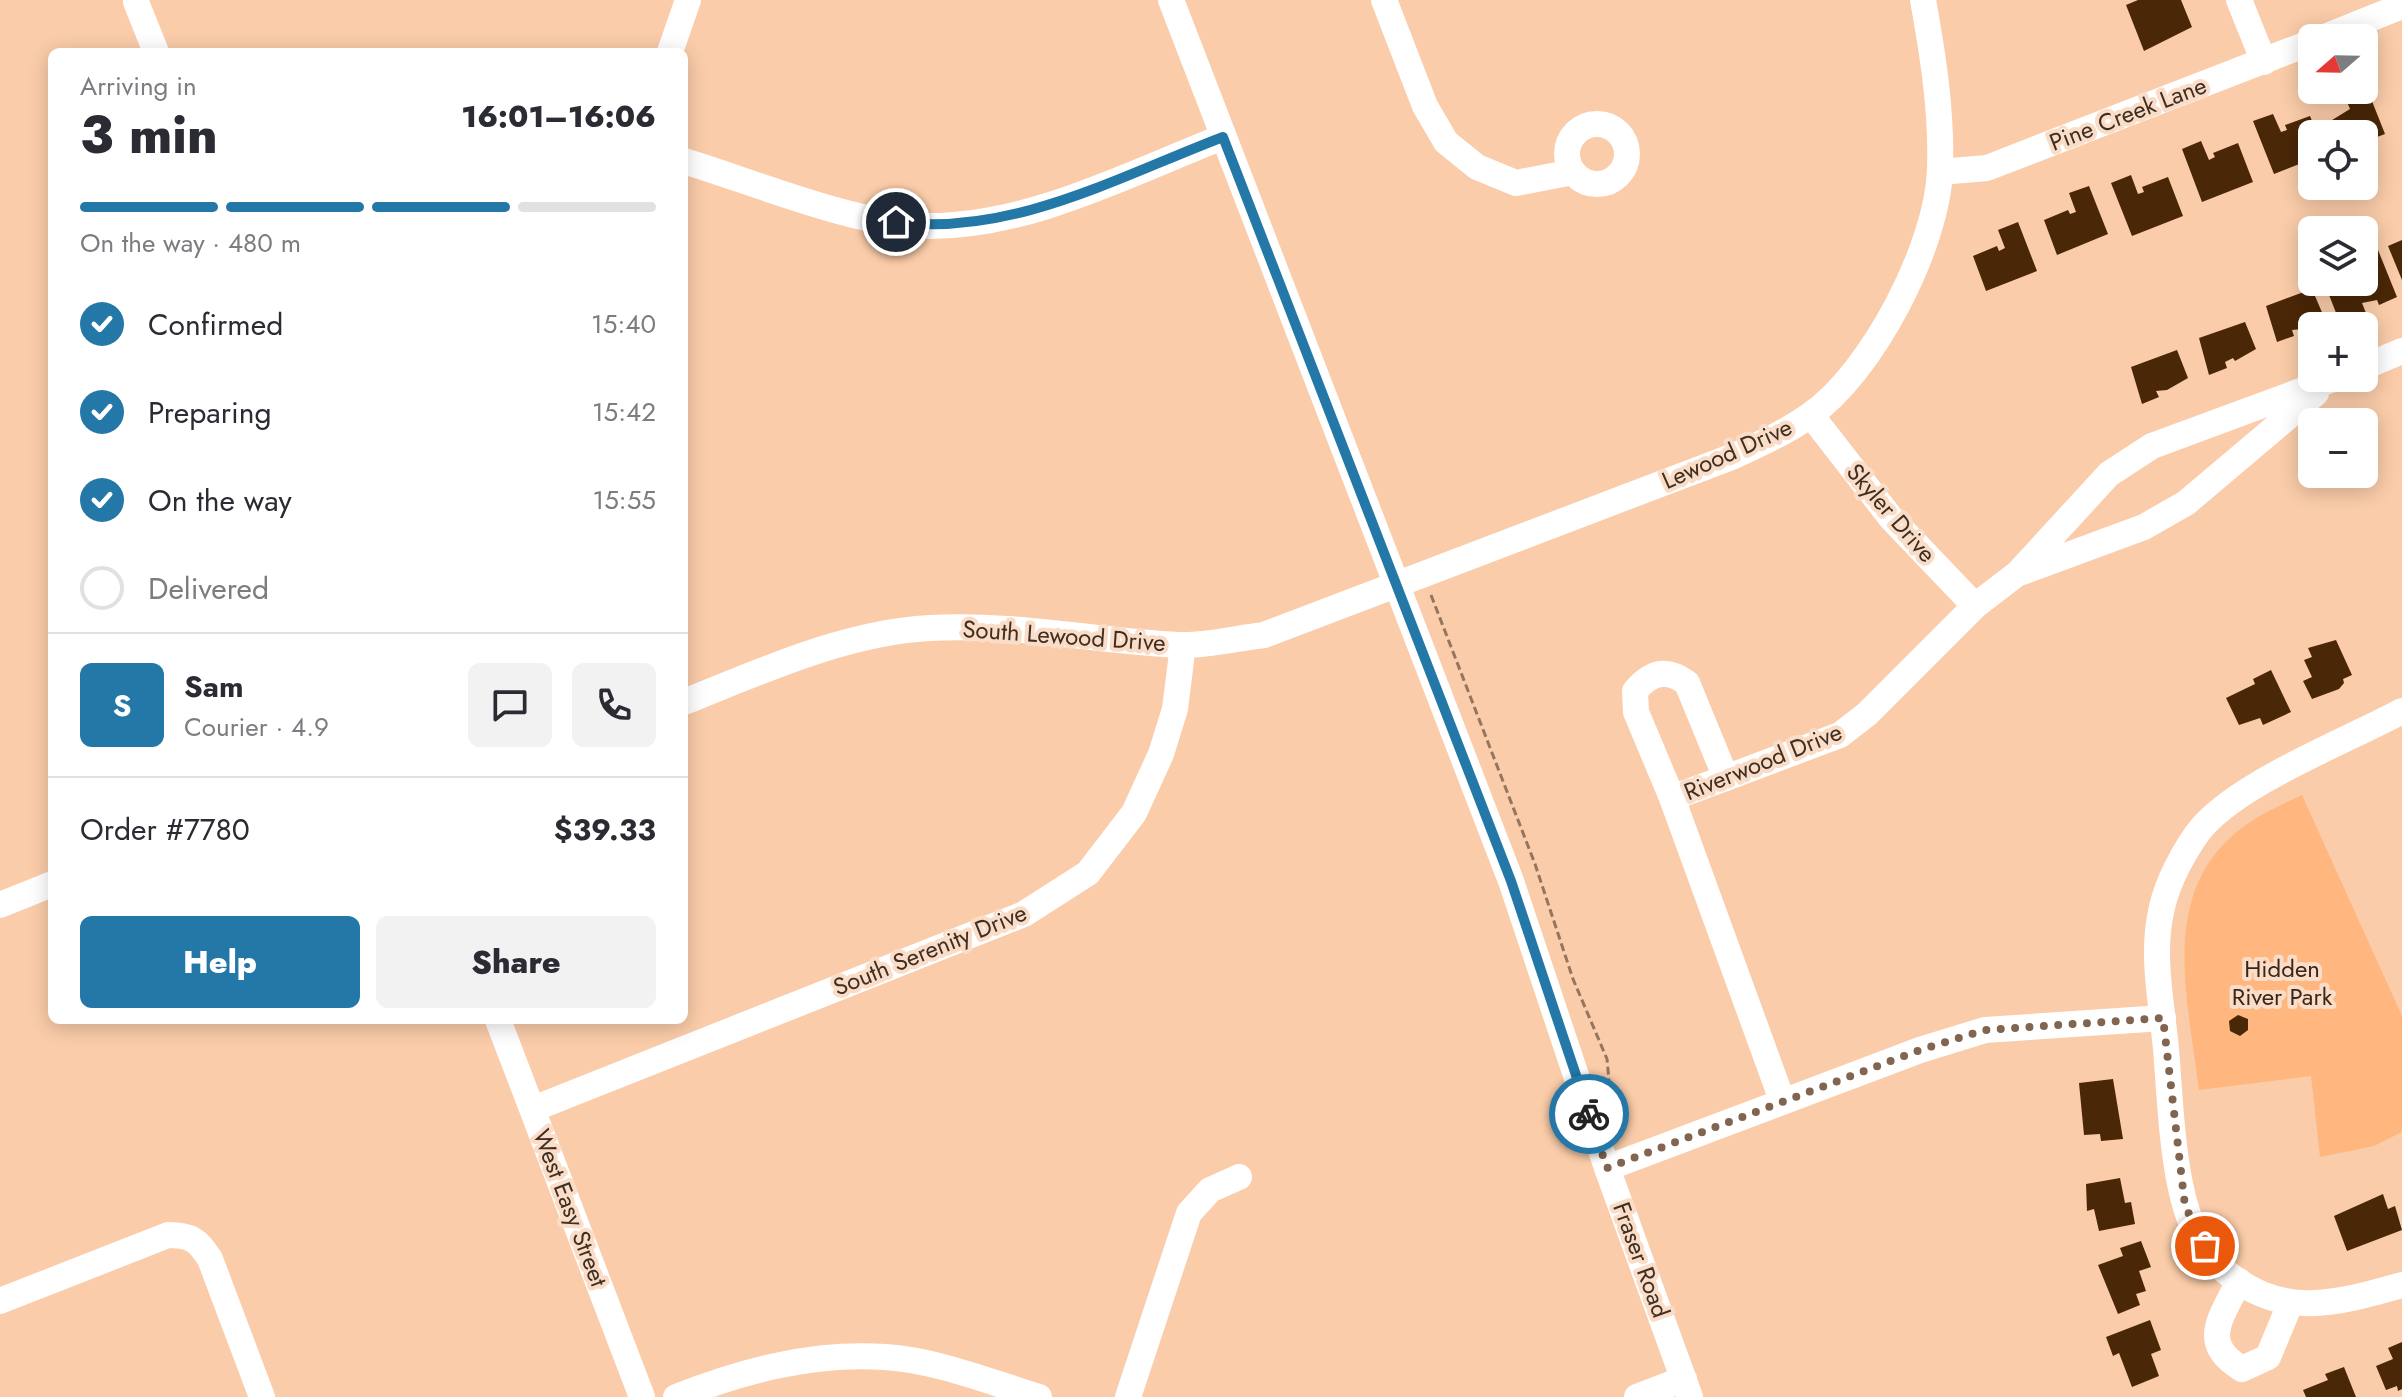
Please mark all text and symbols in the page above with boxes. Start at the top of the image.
north arrow [2298,24,2378,104]
map controls [2298,24,2378,488]
text: Arriving in [80,67,197,105]
street label: Pine Creek Lane [2044,68,2211,160]
text: 16:01–16:06 [461,95,656,138]
text: 3 min [80,97,218,173]
button: locate [2298,120,2378,200]
pin [862,188,930,256]
icon: home [874,200,918,244]
button: layers [2298,216,2378,296]
text: On the way · 480 m [80,224,301,262]
icon: check [80,302,124,346]
text: Confirmed [148,303,283,346]
text: 15:40 [591,305,656,343]
button: + [2298,312,2378,392]
icon: check [80,390,124,434]
text: Preparing [148,391,272,434]
text: 15:42 [592,393,656,431]
button: − [2298,408,2378,488]
street label: Lewood Drive [1656,409,1797,498]
street label: Skyler Drive [1838,455,1944,570]
icon: check [80,478,124,522]
text: On the way [148,479,292,522]
text: 15:55 [593,481,656,519]
text: Delivered [148,567,269,610]
street label: South Lewood Drive [961,611,1167,660]
button: chat [468,663,552,747]
button: phone [572,663,656,747]
text: Sam [184,665,244,708]
text: S [113,684,131,727]
text: Courier · 4.9 [184,708,329,746]
street label: Riverwood Drive [1679,714,1847,809]
text: Order #7780 [80,808,250,851]
text: $39.33 [554,808,656,851]
street label: South Serenity Drive [828,895,1032,1004]
button: Help [80,916,360,1008]
button: Share [376,916,656,1008]
park label: Hidden River Park [2232,951,2333,1014]
courier [1549,1074,1629,1154]
icon: bike [1567,1092,1611,1136]
street label: West Easy Street [524,1124,617,1292]
street label: Fraser Road [1604,1197,1679,1322]
pin [2171,1212,2239,1280]
icon: bag [2183,1224,2227,1268]

